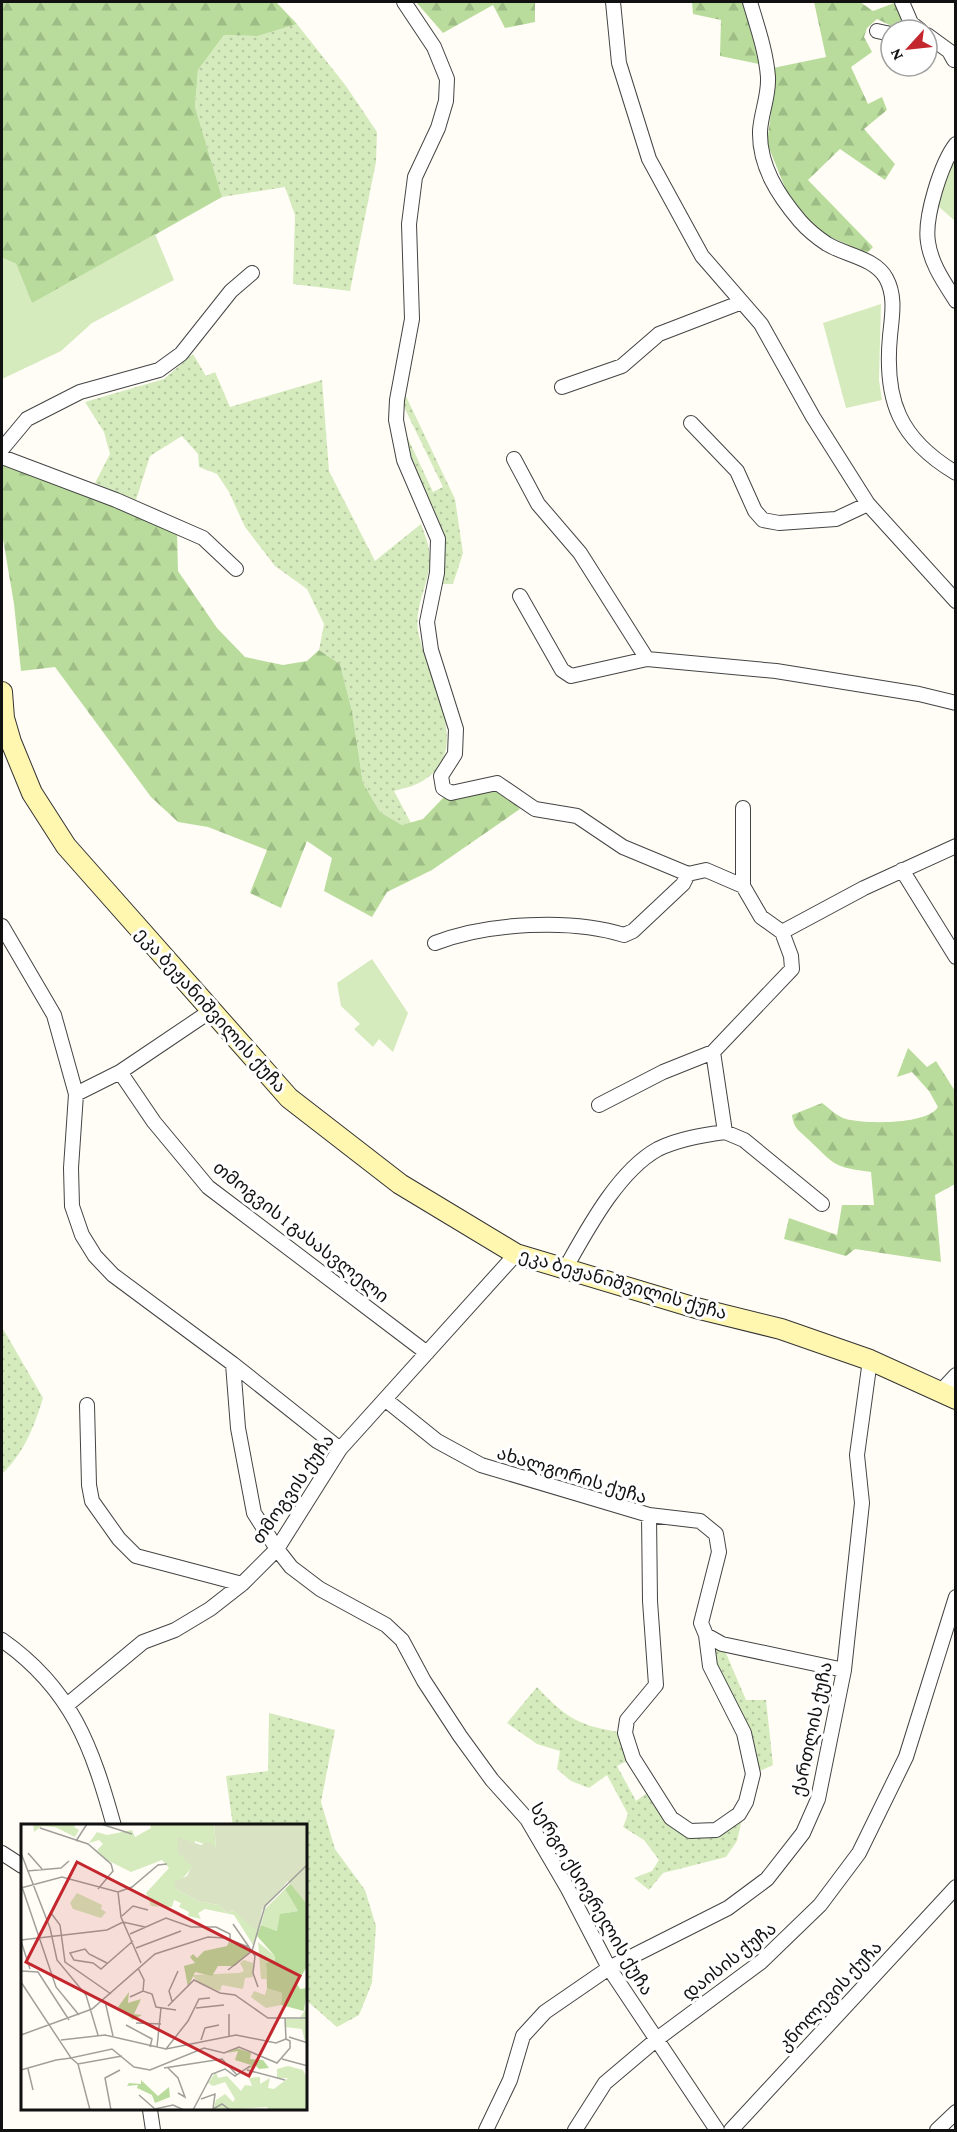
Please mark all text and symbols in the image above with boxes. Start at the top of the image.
north arrow [879,18,939,78]
text: N [886,46,906,63]
street label: ეკა ბეჟანიშვილის ქუჩა [131,923,290,1097]
street label: თმოგვის I გასასვლელი [209,1157,393,1308]
street label: ეკა ბეჟანიშვილის ქუჩა [517,1245,729,1324]
street label: თმოგვის ქუჩა [248,1430,339,1548]
street label: ახალგორის ქუჩა [494,1443,649,1508]
street label: ქართლის ქუჩა [788,1660,837,1798]
street label: სერგო ქსოვრელის ქუჩა [526,1799,657,1999]
inset map [21,1824,308,2111]
street label: დაისის ქუჩა [678,1918,781,2005]
street label: კნოლევის ქუჩა [774,1937,887,2056]

